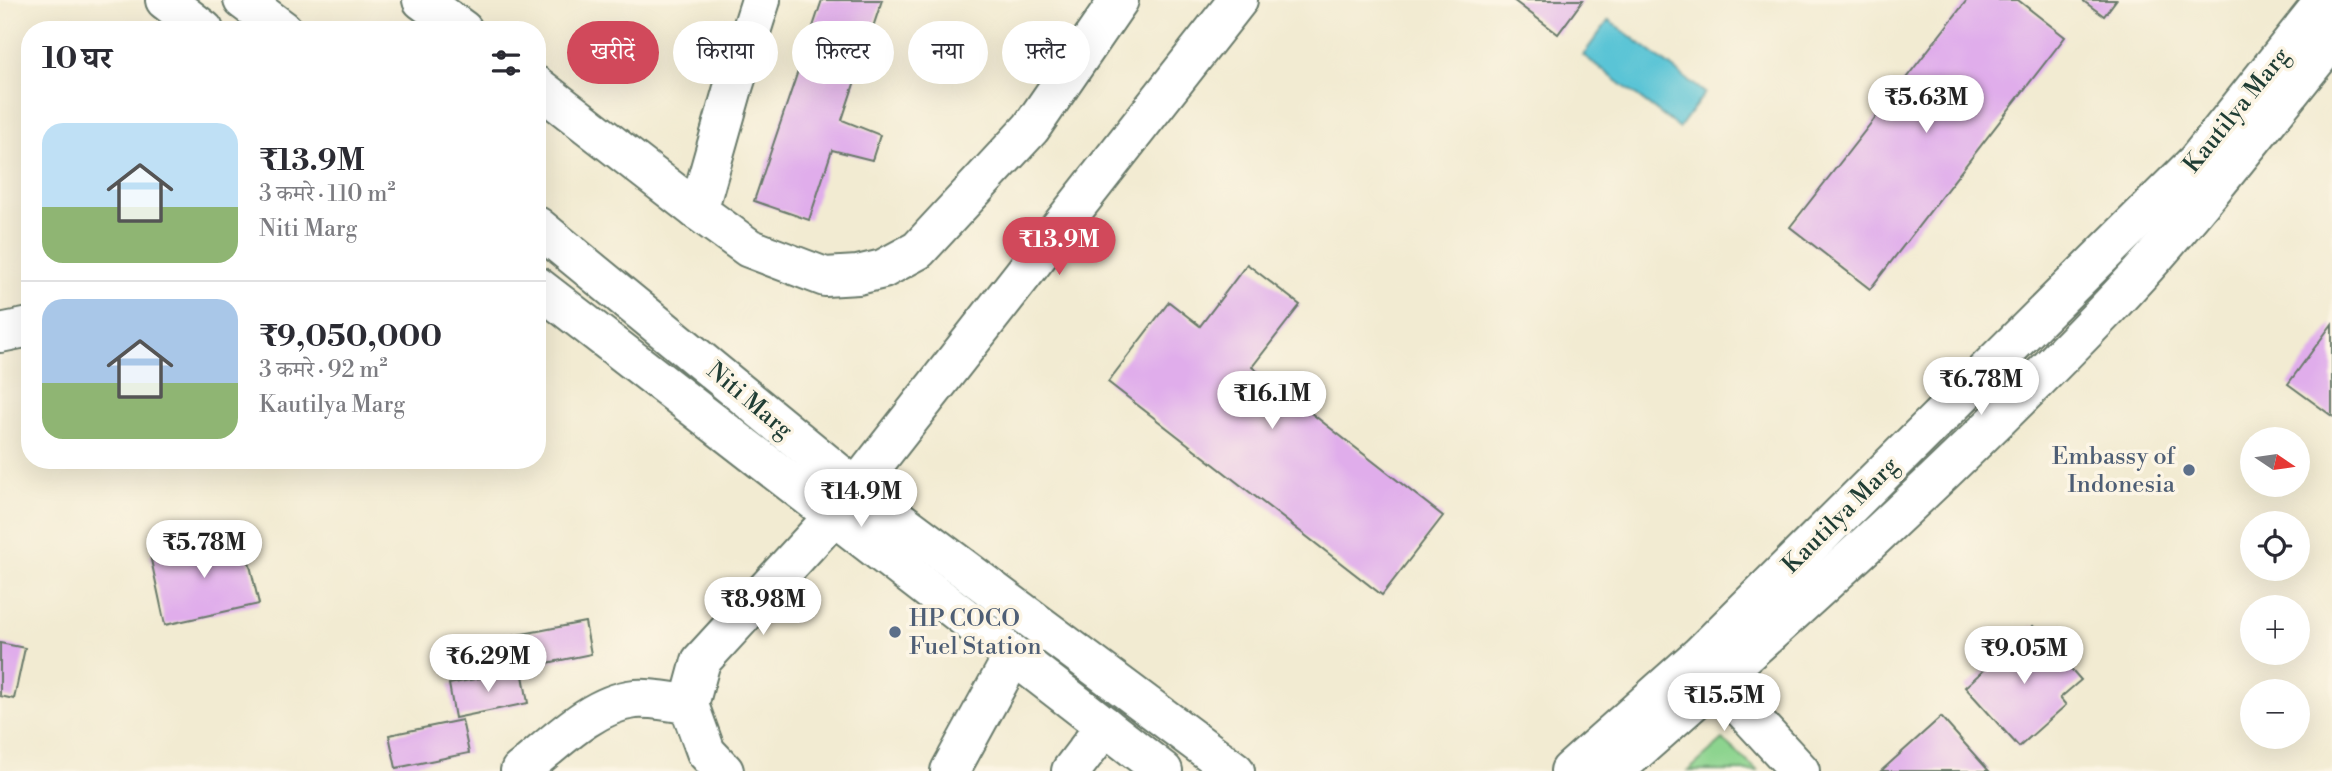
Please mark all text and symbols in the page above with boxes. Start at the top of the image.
chip: खरीदें [567,21,659,84]
chip: किराया [673,21,778,84]
chip: फ़िल्टर [792,21,894,84]
chip: नया [908,21,988,84]
chip: फ़्लैट [1002,21,1090,84]
text: 10 घर [42,40,112,78]
street label: Kautilya Marg [2177,41,2297,179]
icon: filters [487,44,525,82]
pin: ₹5.63M [1869,76,1983,135]
text: ₹5.63M [1884,84,1968,112]
text: ₹13.9M [259,142,365,180]
icon: home [98,151,182,235]
text: 3 कमरे · 110 m² [259,180,395,208]
text: Niti Marg [259,215,358,243]
pin: ₹13.9M [1002,218,1116,277]
text: ₹13.9M [1019,226,1099,254]
text: ₹9,050,000 [259,318,442,356]
icon: home [98,327,182,411]
text: 3 कमरे · 92 m² [259,356,387,384]
street label: Niti Marg [700,356,799,446]
pin: ₹6.78M [1924,358,2038,417]
text: ₹6.78M [1939,366,2023,394]
pin: ₹16.1M [1215,372,1329,431]
text: ₹16.1M [1233,380,1311,408]
text: Kautilya Marg [259,391,405,419]
north arrow [2240,427,2310,497]
map controls [2240,427,2310,749]
place label: Embassy of Indonesia [2052,442,2176,500]
street label: Kautilya Marg [1776,451,1906,580]
marker: Embassy of Indonesia [2181,462,2197,478]
pin: ₹14.9M [804,470,918,529]
text: ₹14.9M [820,478,902,506]
button: locate [2240,511,2310,581]
pin: ₹5.78M [147,520,261,580]
text: ₹5.78M [162,529,246,557]
pin: ₹8.98M [706,578,820,637]
text: ₹8.98M [720,586,806,614]
button: + [2240,595,2310,665]
place label: HP COCO Fuel Station [909,604,1041,662]
marker: HP COCO Fuel Station [887,624,903,640]
pin: ₹9.05M [1967,626,2081,686]
pin: ₹6.29M [431,634,545,694]
text: ₹9.05M [1981,635,2068,663]
text: ₹6.29M [446,643,530,671]
pin: ₹15.5M [1667,674,1781,733]
button: − [2240,679,2310,749]
text: ₹15.5M [1683,682,1765,710]

